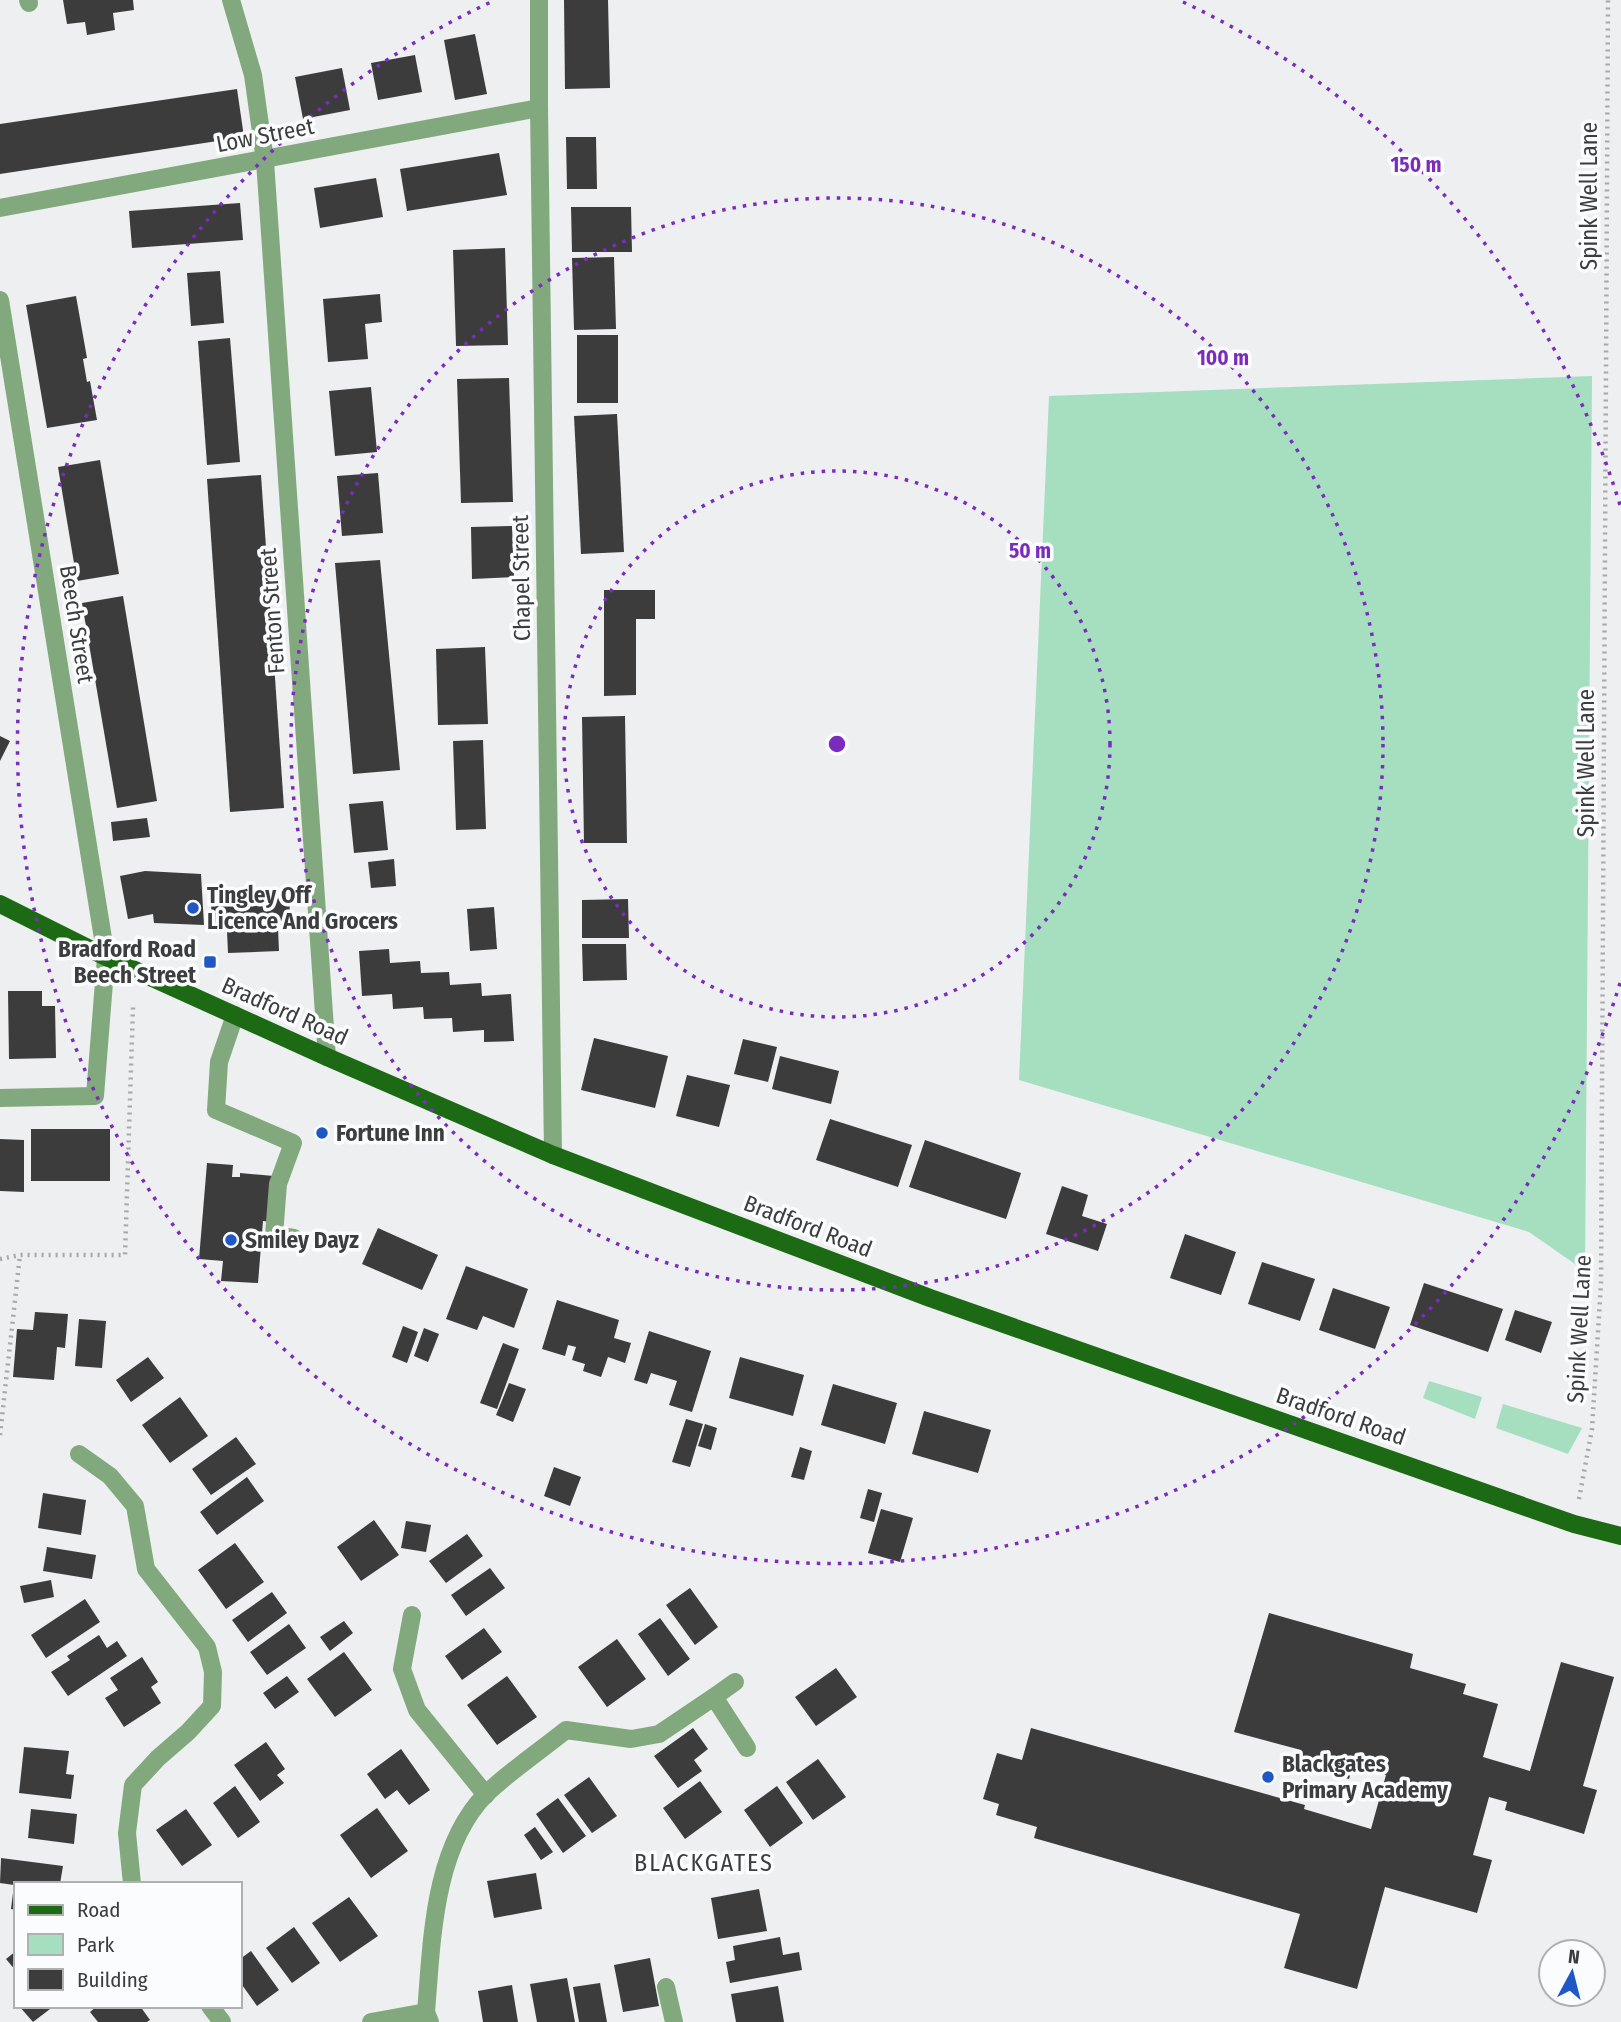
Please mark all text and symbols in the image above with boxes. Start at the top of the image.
street label: Low Street [214,112,317,158]
street label: Spink Well Lane [1575,122,1603,270]
text: 150 m [1390,152,1442,178]
text: 100 m [1197,345,1249,371]
street label: Chapel Street [506,514,536,641]
text: 50 m [1009,538,1051,564]
street label: Fenton Street [254,547,290,675]
street label: Beech Street [54,563,100,686]
street label: Spink Well Lane [1572,689,1600,837]
centre of rings [825,732,849,756]
place label: Tingley Off Licence And Grocers [207,881,398,935]
marker: Tingley Off Licence And Grocers [185,900,201,916]
place label: Bradford Road Beech Street [58,935,197,989]
marker: Bradford Road Beech Street [202,954,218,970]
street label: Bradford Road [218,971,352,1051]
place label: Fortune Inn [336,1119,445,1147]
marker: Fortune Inn [314,1125,330,1141]
street label: Bradford Road [740,1189,876,1263]
place label: Smiley Dayz [245,1226,359,1254]
marker: Smiley Dayz [223,1232,239,1248]
street label: Spink Well Lane [1561,1254,1597,1404]
street label: Bradford Road [1273,1381,1409,1451]
place label: Blackgates Primary Academy [1282,1750,1449,1804]
marker: Blackgates Primary Academy [1260,1769,1276,1785]
district label: BLACKGATES [634,1849,774,1877]
legend [14,1882,242,2008]
text: Road [77,1897,121,1923]
text: Park [77,1932,115,1958]
north arrow [1537,1938,1607,2008]
text: N [1567,1945,1581,1969]
text: Building [77,1967,148,1993]

